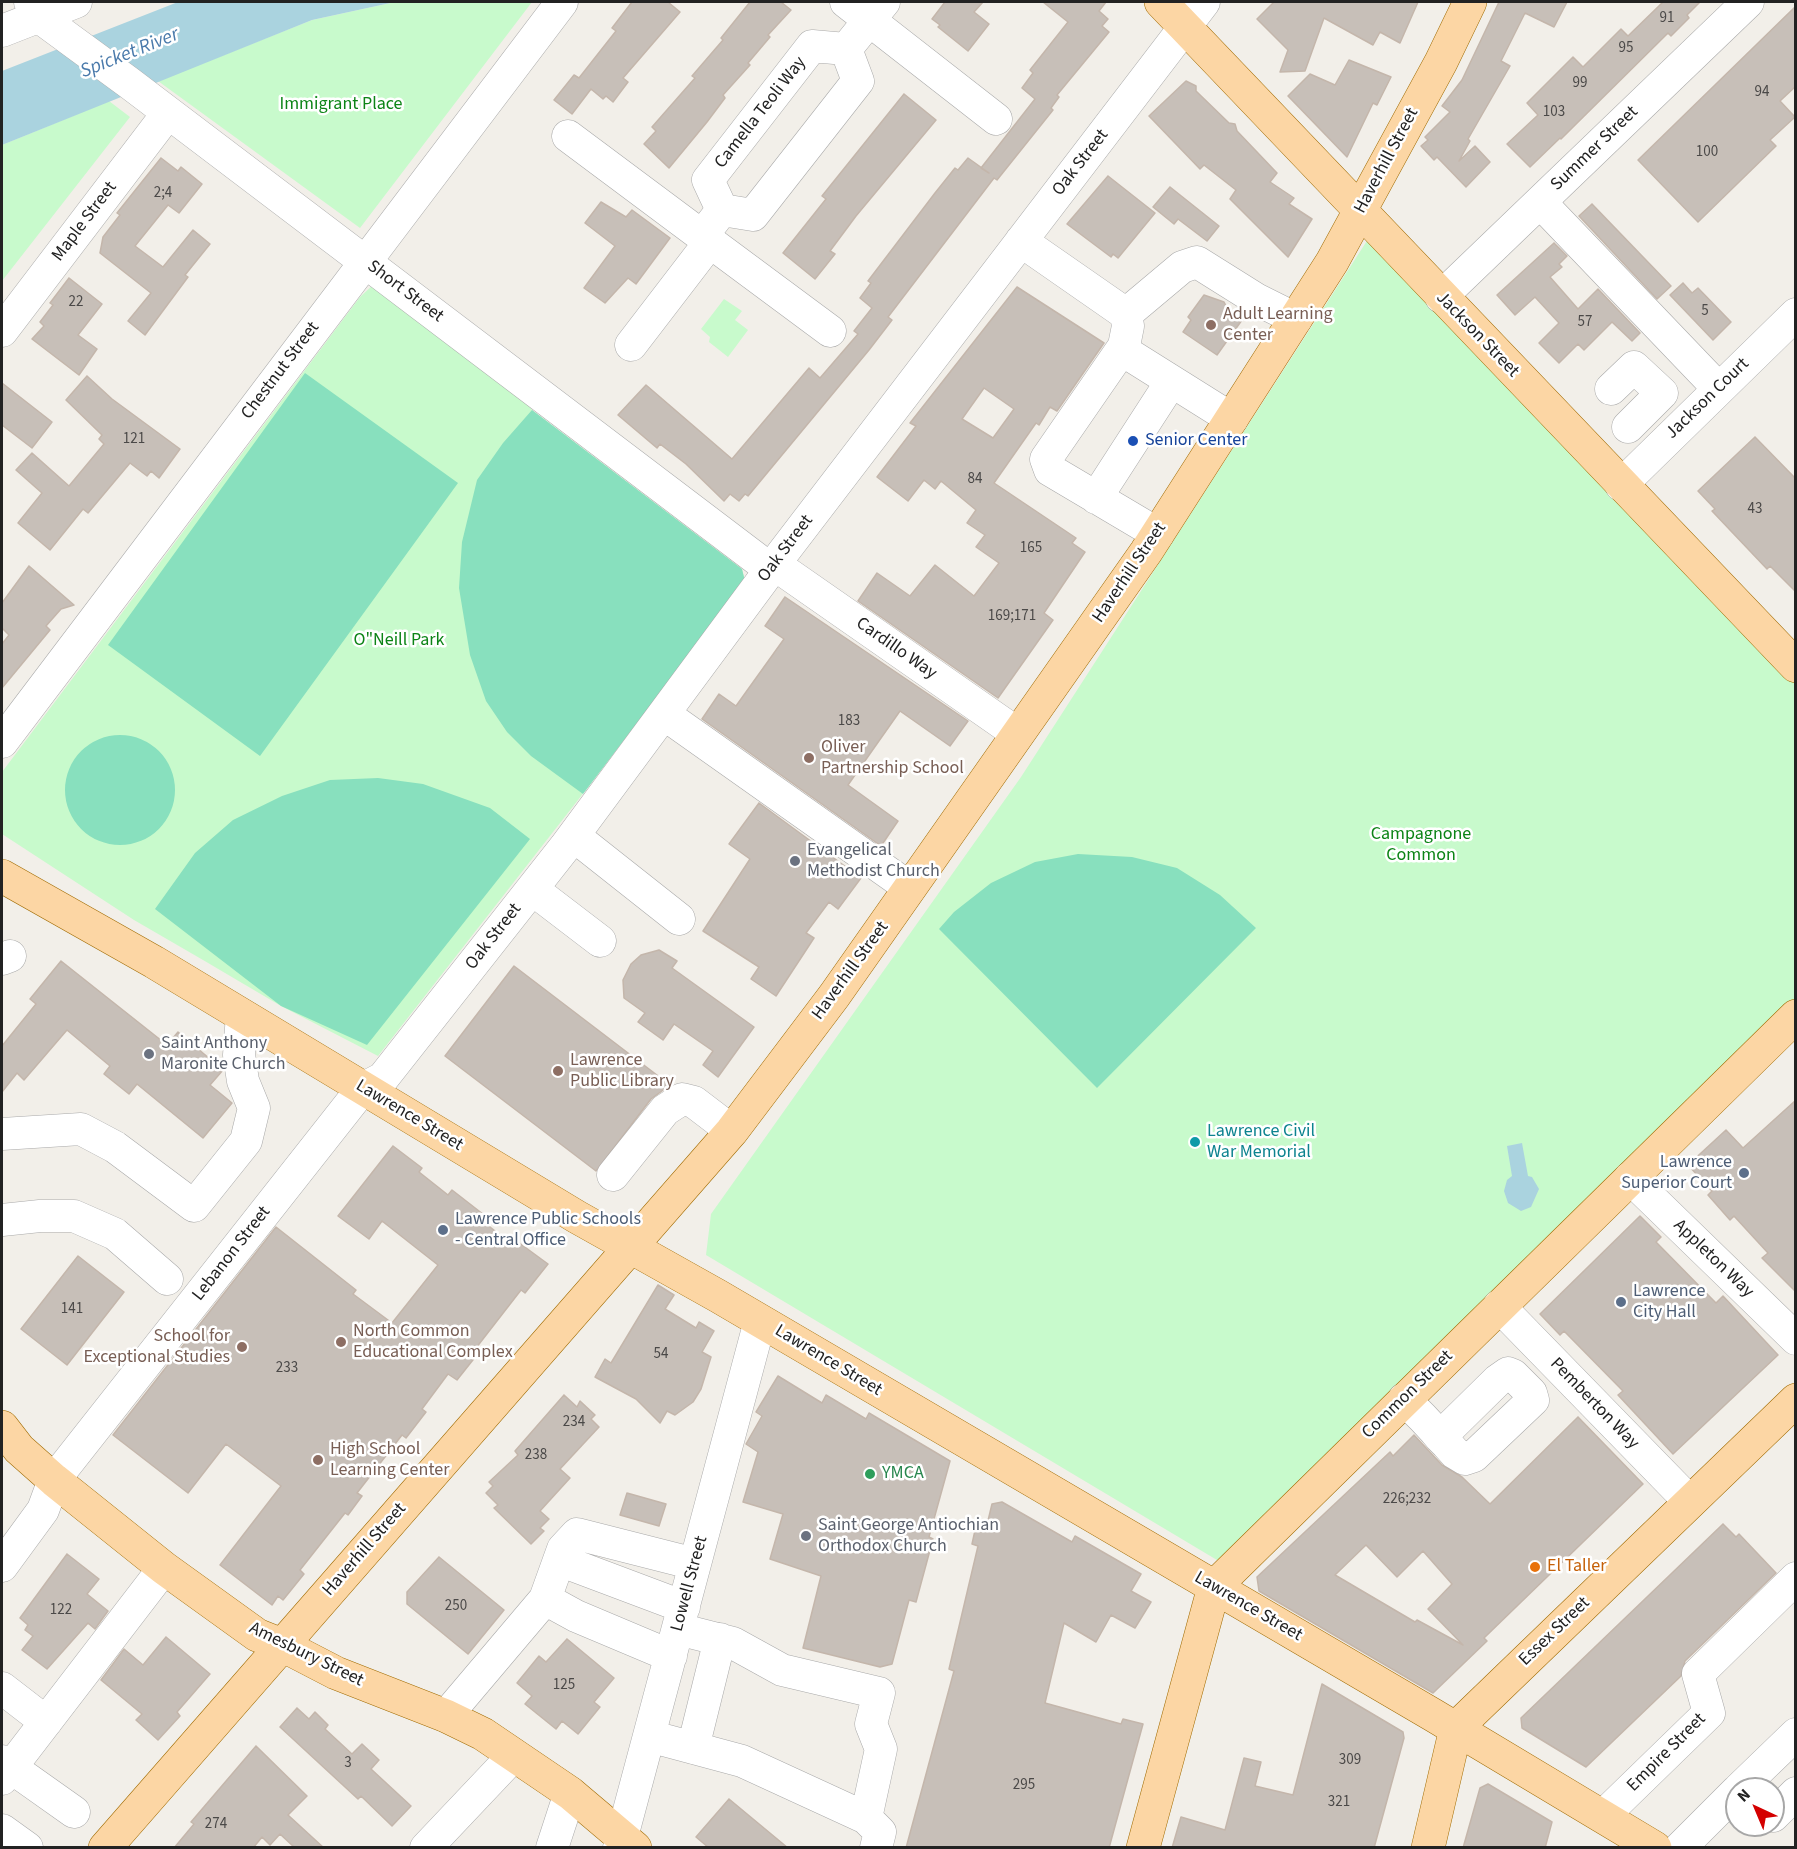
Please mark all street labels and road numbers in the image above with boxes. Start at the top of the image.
street label: Camella Teoli Way [711,53,811,173]
street label: Summer Street [1547,102,1643,196]
street label: Haverhill Street [1350,105,1424,217]
street label: Oak Street [1048,125,1114,201]
street label: Maple Street [48,178,122,266]
street label: Short Street [362,256,448,328]
street label: Jackson Street [1431,288,1523,382]
street label: Chestnut Street [237,318,325,424]
street label: Jackson Court [1662,354,1754,444]
street label: Oak Street [754,511,818,587]
street label: Haverhill Street [1088,519,1172,627]
street label: Cardillo Way [851,613,941,685]
street label: Oak Street [461,899,527,975]
street label: Haverhill Street [808,918,894,1024]
street label: Lawrence Street [352,1076,466,1156]
street label: Lebanon Street [188,1202,276,1306]
street label: Appleton Way [1668,1215,1758,1303]
street label: Lawrence Street [771,1321,885,1401]
street label: Common Street [1358,1346,1458,1444]
street label: Pemberton Way [1545,1354,1643,1454]
street label: Haverhill Street [319,1499,411,1601]
street label: Lowell Street [667,1534,713,1634]
street label: Lawrence Street [1190,1567,1306,1647]
street label: Essex Street [1515,1593,1595,1671]
street label: Amesbury Street [245,1618,367,1692]
street label: Empire Street [1623,1709,1711,1797]

